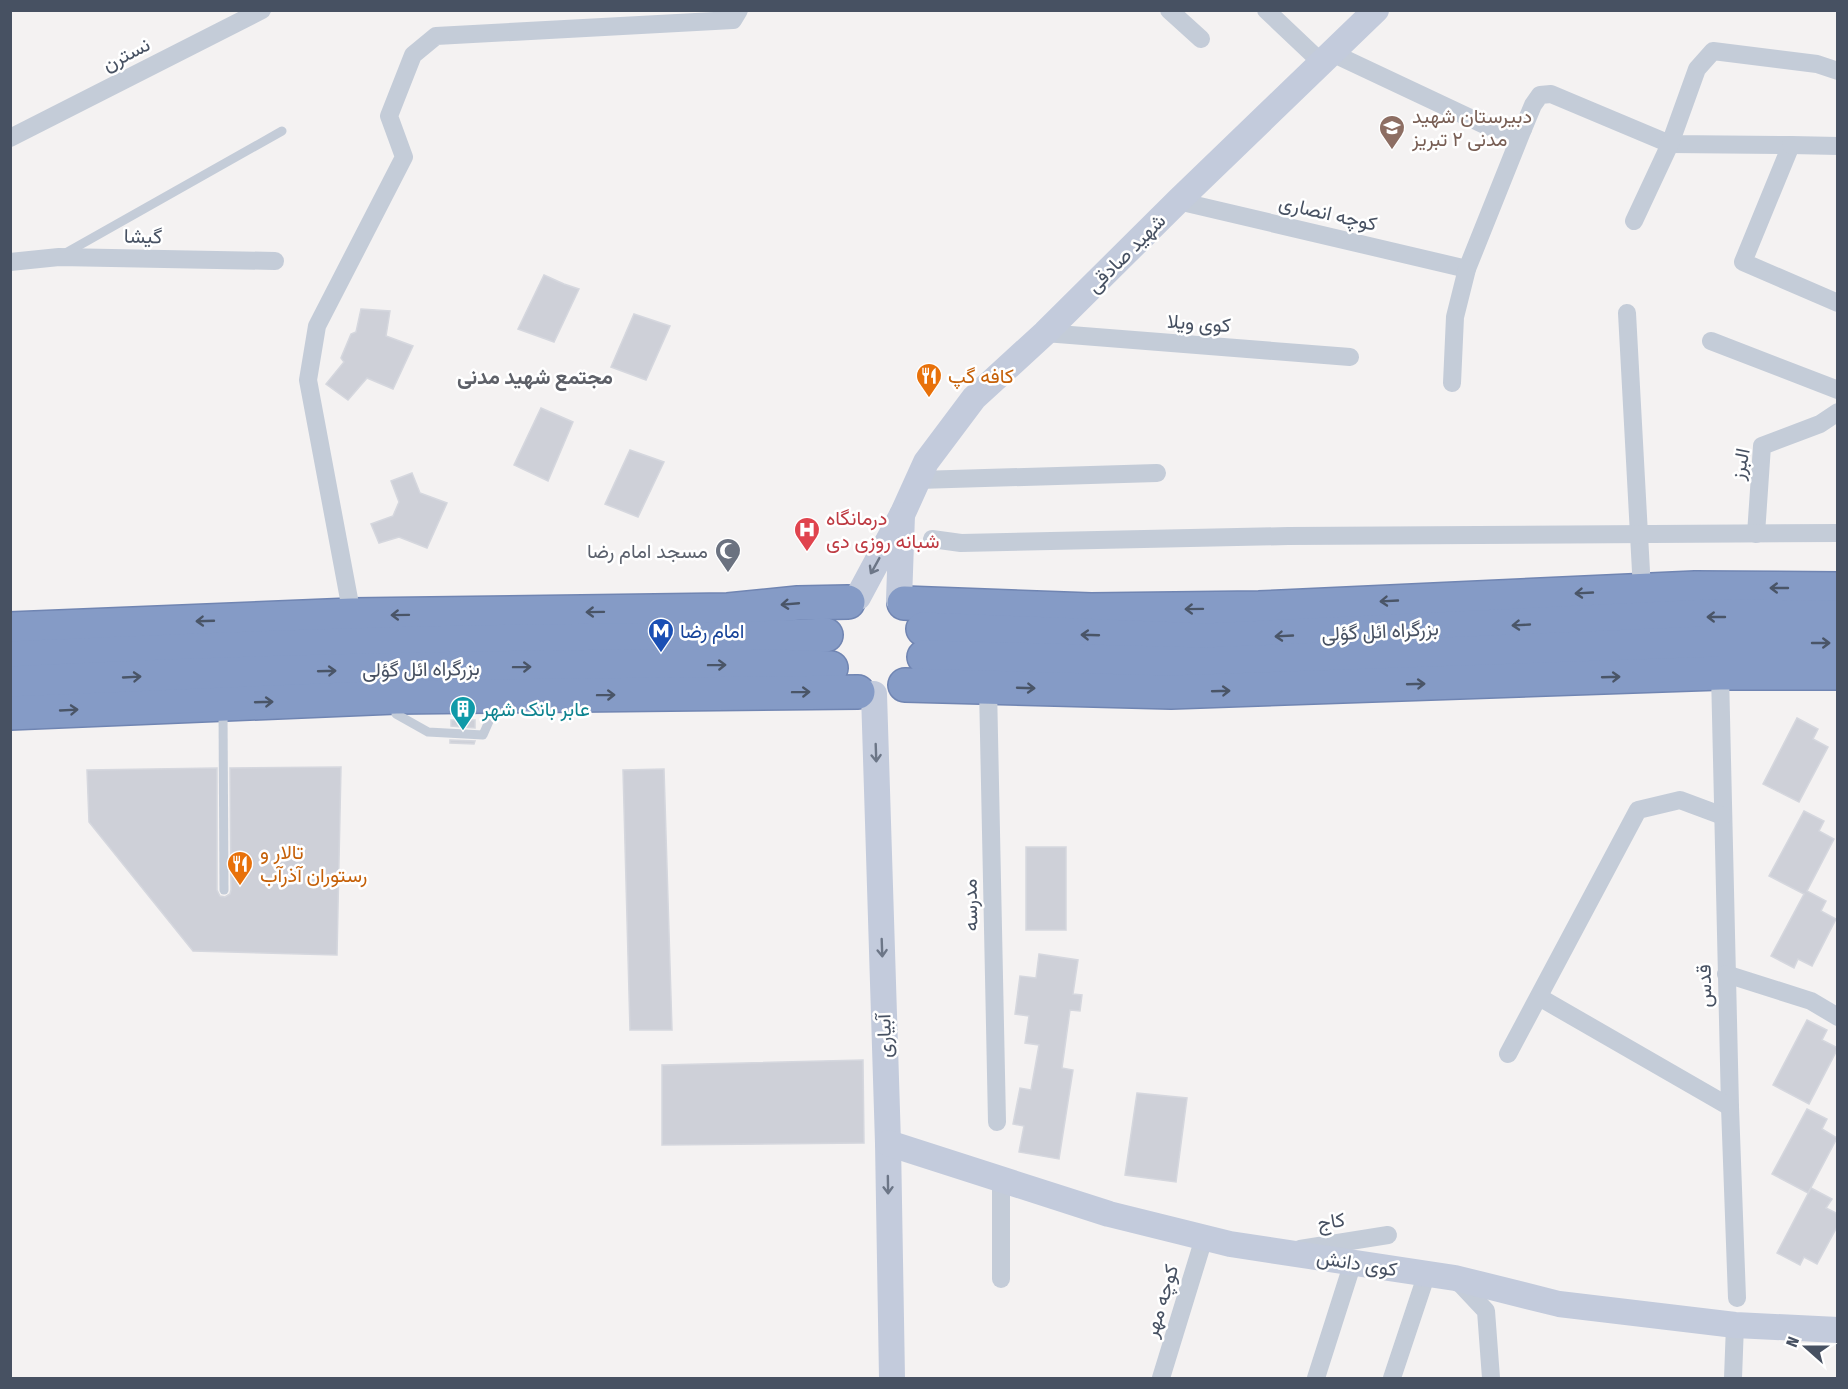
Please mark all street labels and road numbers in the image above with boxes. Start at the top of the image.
street label: نسترن [98,32,154,77]
street label: کوچه انصاری [1276,190,1380,238]
street label: شهید صادقی [1081,208,1171,298]
street label: گیشا [124,224,162,248]
street label: کوی ویلا [1166,309,1232,338]
street label: البرز [1725,446,1756,483]
street label: بزرگراه ائل گؤلی [1321,616,1439,647]
street label: بزرگراه ائل گؤلی [362,656,480,683]
street label: مدرسه [958,878,983,932]
street label: قدس [1692,964,1716,1008]
street label: آبیاری [871,1012,898,1058]
street label: کاج [1316,1207,1347,1237]
street label: کوی دانش [1315,1245,1399,1282]
street label: کوچه مهر [1138,1262,1185,1342]

